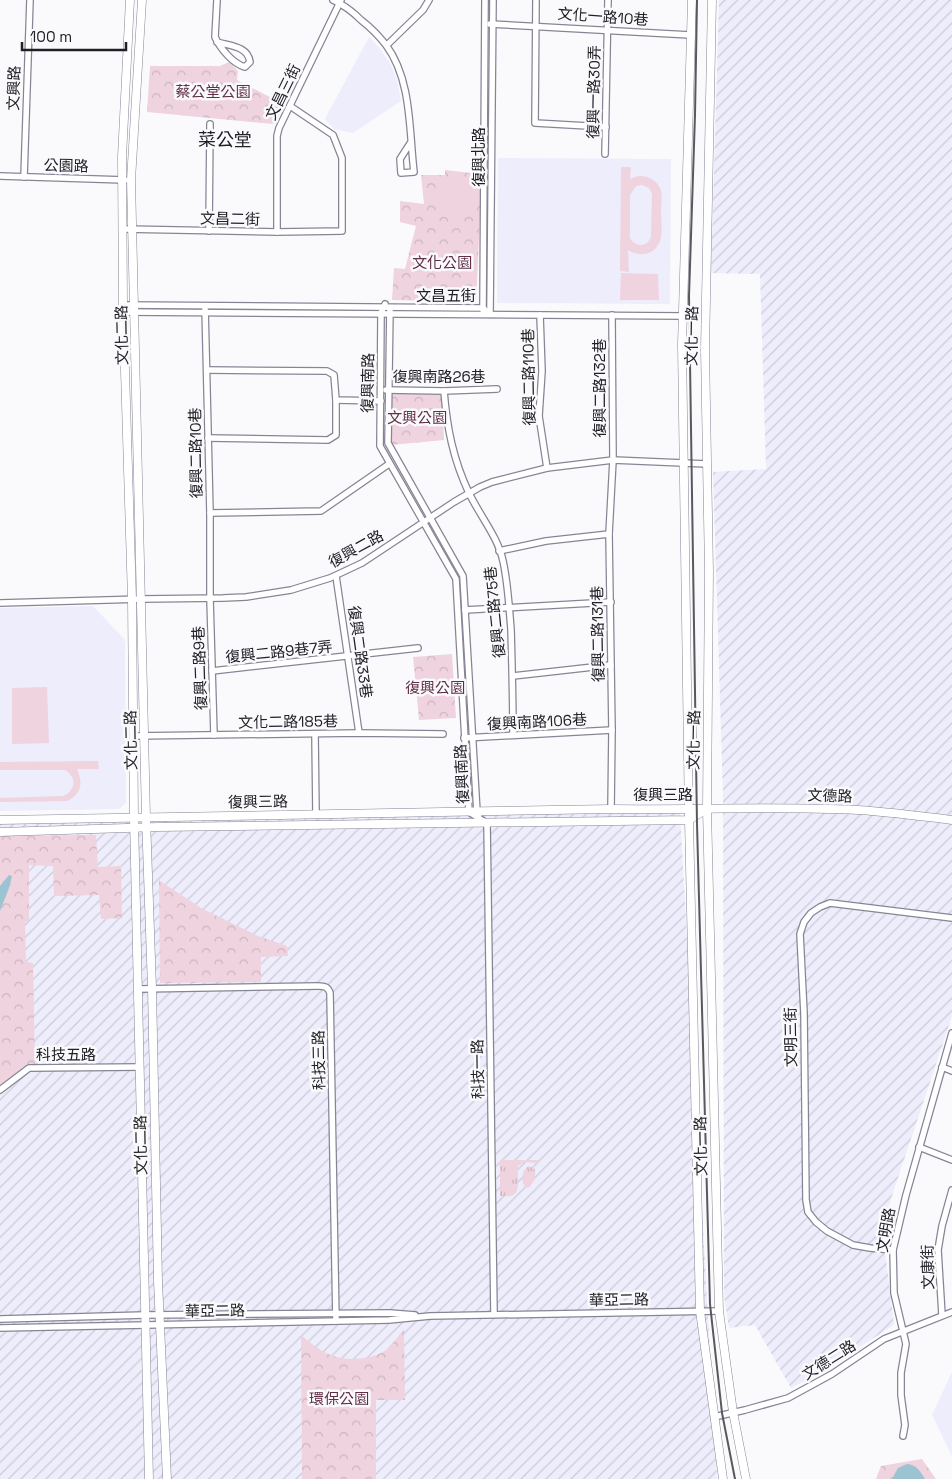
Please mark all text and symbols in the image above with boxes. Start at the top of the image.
street label: 文化一路10巷 [557,4,649,29]
scale bar [22,20,126,52]
text: 100 m [30,27,72,46]
street label: 復興一路30弄 [583,45,604,139]
street label: 文昌三街 [261,61,304,123]
street label: 文興路 [3,65,24,111]
park label: 蔡公堂公園 [175,82,251,101]
street label: 復興北路 [469,127,488,187]
district label: 菜公堂 [198,128,252,151]
street label: 公園路 [43,156,89,175]
street label: 文昌二街 [200,208,260,229]
park label: 文化公園 [412,253,472,272]
street label: 文昌五街 [416,286,476,305]
street label: 文化二路 [111,305,132,365]
street label: 文化一路 [681,306,702,366]
street label: 復興二路110巷 [518,328,539,426]
street label: 復興二路132巷 [590,338,609,438]
street label: 復興南路 [357,353,378,413]
street label: 復興南路26巷 [392,367,486,386]
street label: 復興二路10巷 [185,407,206,499]
park label: 文興公園 [387,408,447,427]
street label: 復興二路 [325,526,387,571]
street label: 復興二路75巷 [480,565,509,659]
street label: 復興二路131巷 [587,586,608,682]
street label: 復興二路33巷 [345,604,376,699]
street label: 復興二路9巷 [189,626,210,710]
street label: 復興二路9巷7弄 [224,636,333,667]
park label: 復興公園 [405,678,465,697]
street label: 復興南路106巷 [487,709,587,734]
street label: 文化二路 [120,710,141,770]
street label: 文化一路 [683,710,704,770]
street label: 文化二路185巷 [238,711,338,732]
street label: 復興南路 [450,744,473,804]
street label: 復興三路 [633,785,693,804]
street label: 文德路 [807,785,853,806]
street label: 復興三路 [228,791,288,812]
street label: 文明三街 [780,1007,801,1067]
street label: 科技三路 [308,1030,329,1090]
street label: 科技一路 [467,1039,488,1099]
street label: 科技五路 [36,1045,96,1064]
street label: 文化二路 [130,1115,151,1175]
street label: 文化一路 [690,1116,711,1176]
street label: 文明路 [872,1206,899,1254]
street label: 文康街 [918,1244,937,1290]
street label: 華亞二路 [589,1289,649,1310]
street label: 華亞二路 [185,1300,245,1321]
street label: 文德二路 [798,1336,859,1384]
park label: 環保公園 [309,1389,369,1408]

